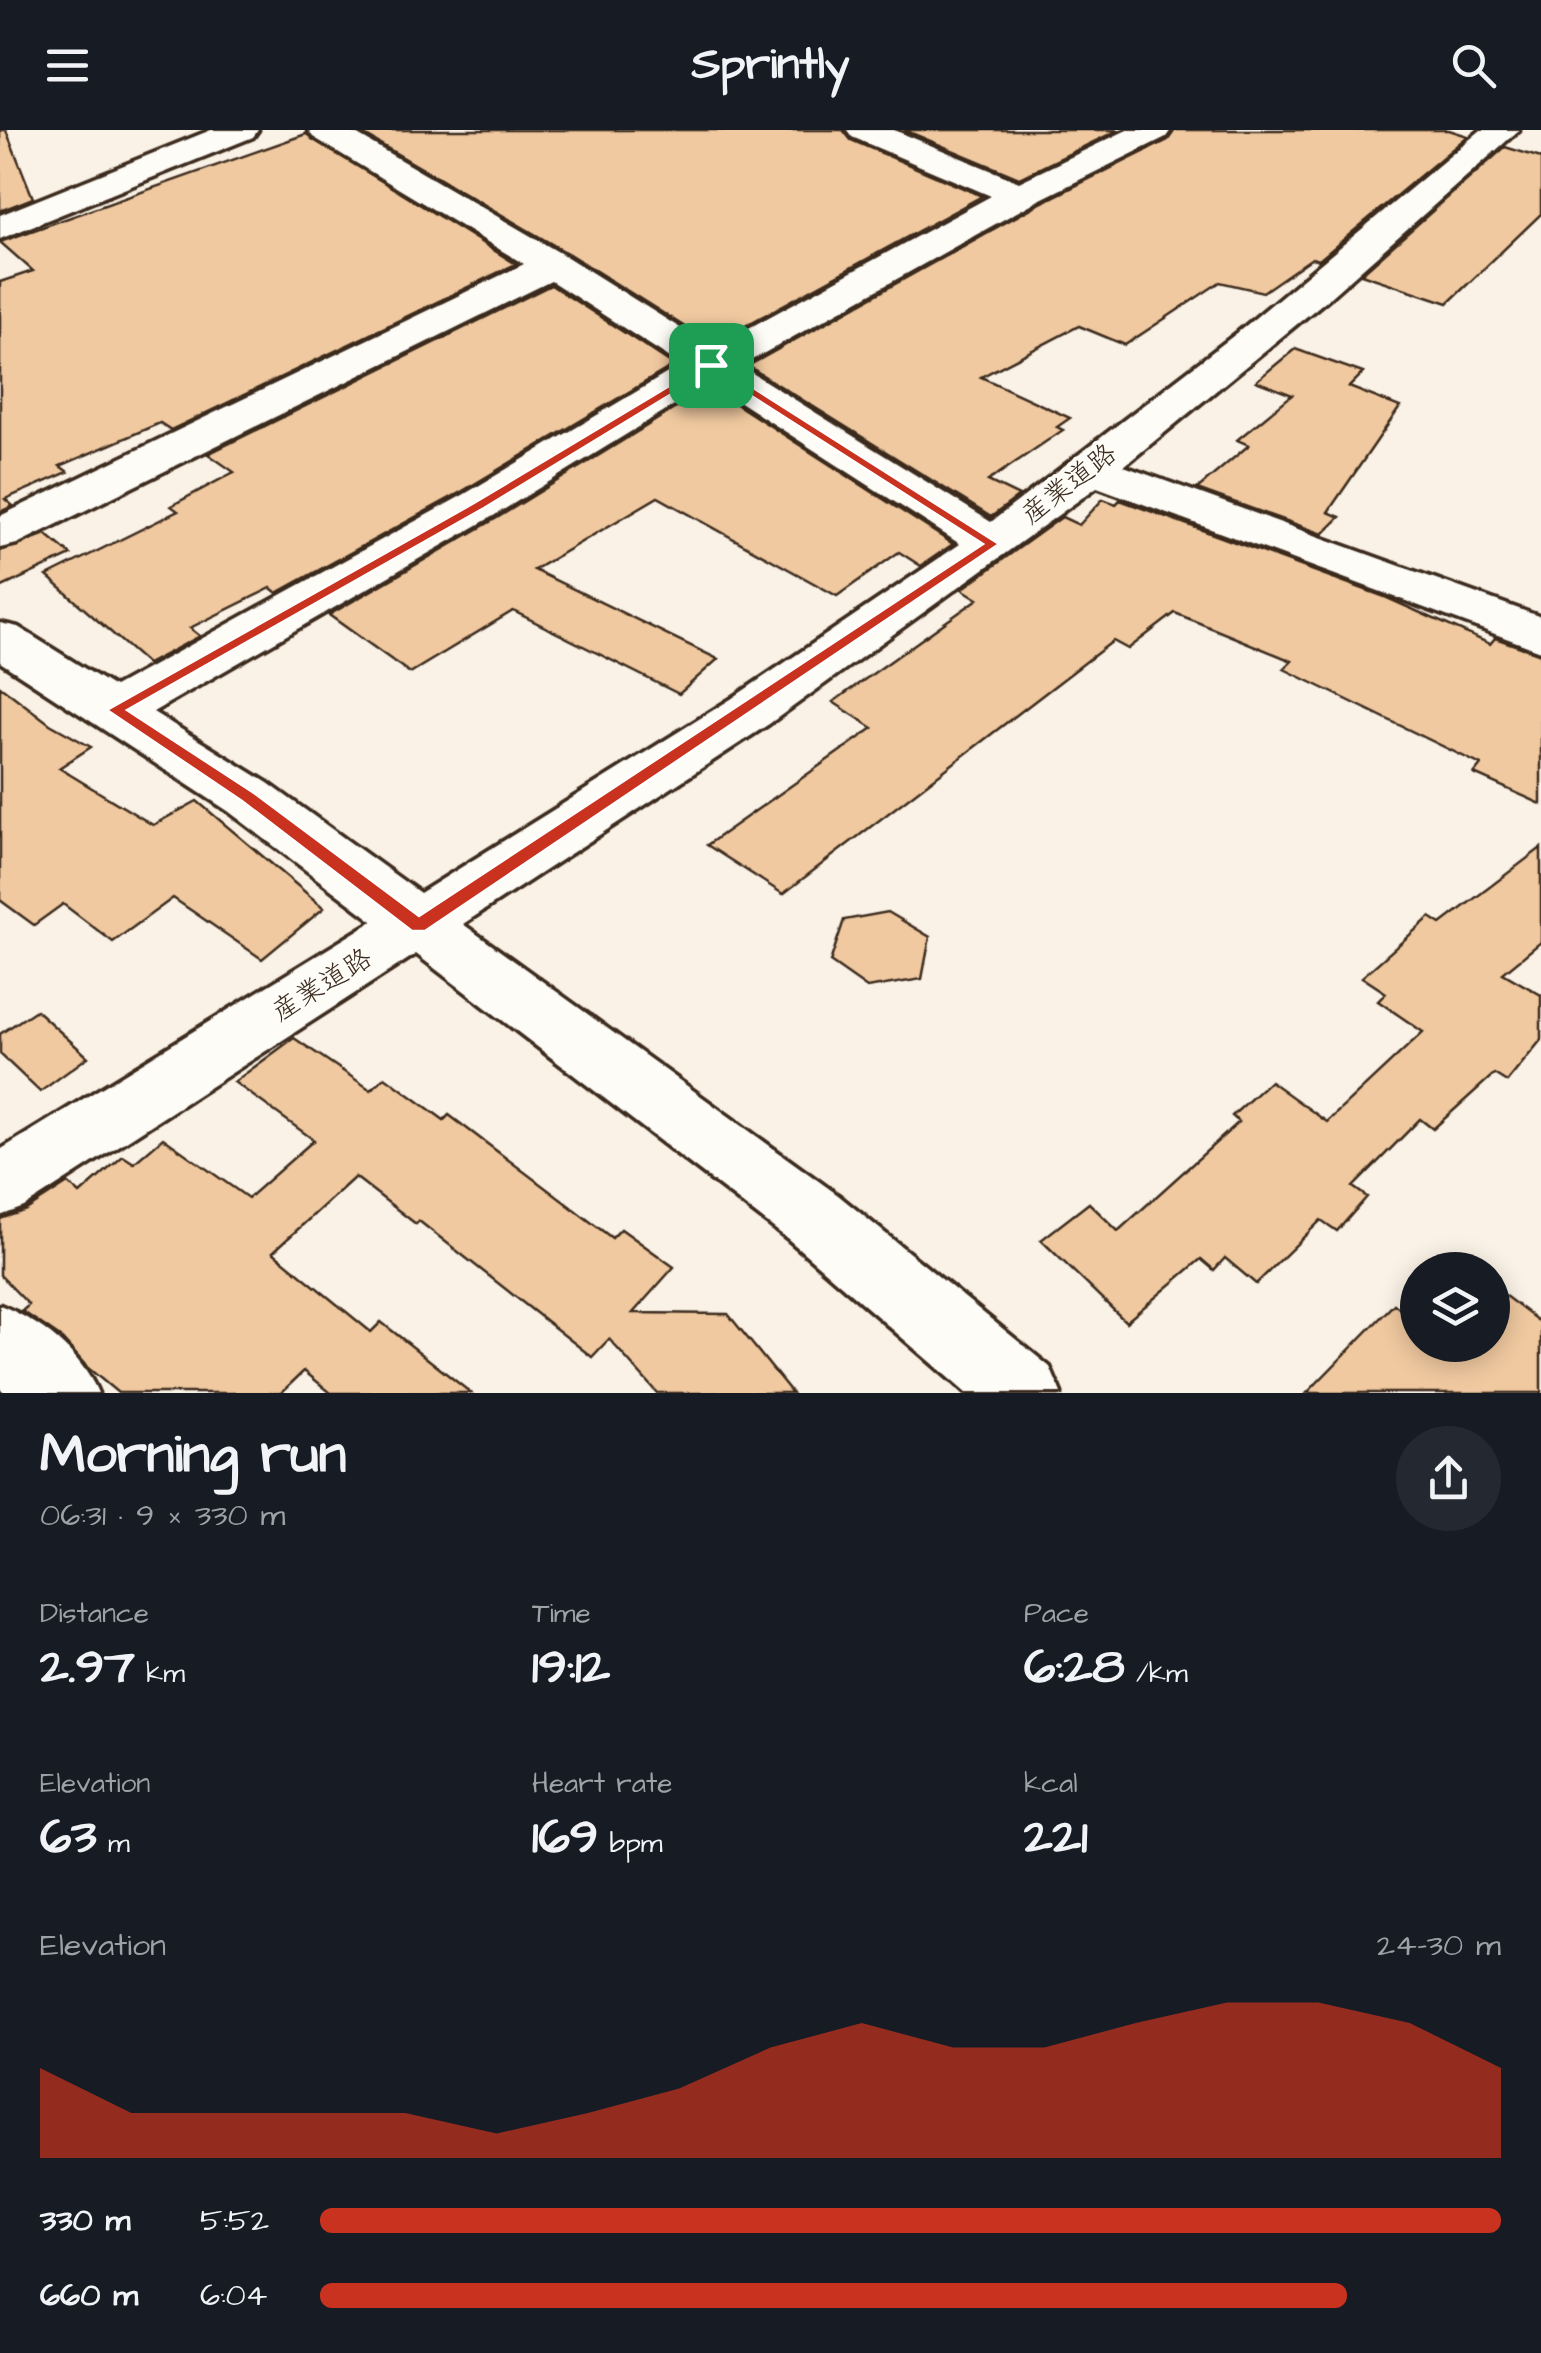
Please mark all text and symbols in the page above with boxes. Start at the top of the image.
text: Sprintly [691,34,850,96]
icon: menu [40,38,95,93]
icon: search [1446,38,1501,93]
pin [669,323,754,408]
icon: arrive [684,338,739,393]
street label: 産業道路 [1013,434,1125,534]
street label: 産業道路 [264,939,380,1031]
map controls [1400,1252,1510,1362]
button: layers [1400,1252,1510,1362]
text: Morning run [40,1417,346,1493]
button: share [1396,1426,1501,1531]
text: 06:31 · 9 × 330 m [40,1493,285,1538]
text: Distance [40,1594,149,1633]
text: Time [532,1594,591,1633]
text: Pace [1024,1594,1089,1633]
text: 2.97 [40,1633,135,1702]
text: 19:12 [532,1633,610,1702]
text: 6:28 [1024,1633,1125,1702]
text: km [135,1654,185,1693]
text: /km [1125,1654,1188,1693]
text: Elevation [40,1764,150,1803]
text: Heart rate [532,1764,673,1803]
text: kcal [1024,1764,1078,1803]
text: 63 [40,1803,97,1872]
text: 169 [532,1803,598,1872]
text: 221 [1024,1803,1088,1872]
text: m [97,1824,130,1863]
text: bpm [598,1824,663,1863]
text: Elevation [40,1923,166,1968]
text: 24–30 m [1377,1923,1501,1968]
text: 330 m [40,2198,130,2243]
text: 5:52 [200,2198,269,2243]
text: 660 m [40,2273,138,2318]
text: 6:04 [200,2273,267,2318]

